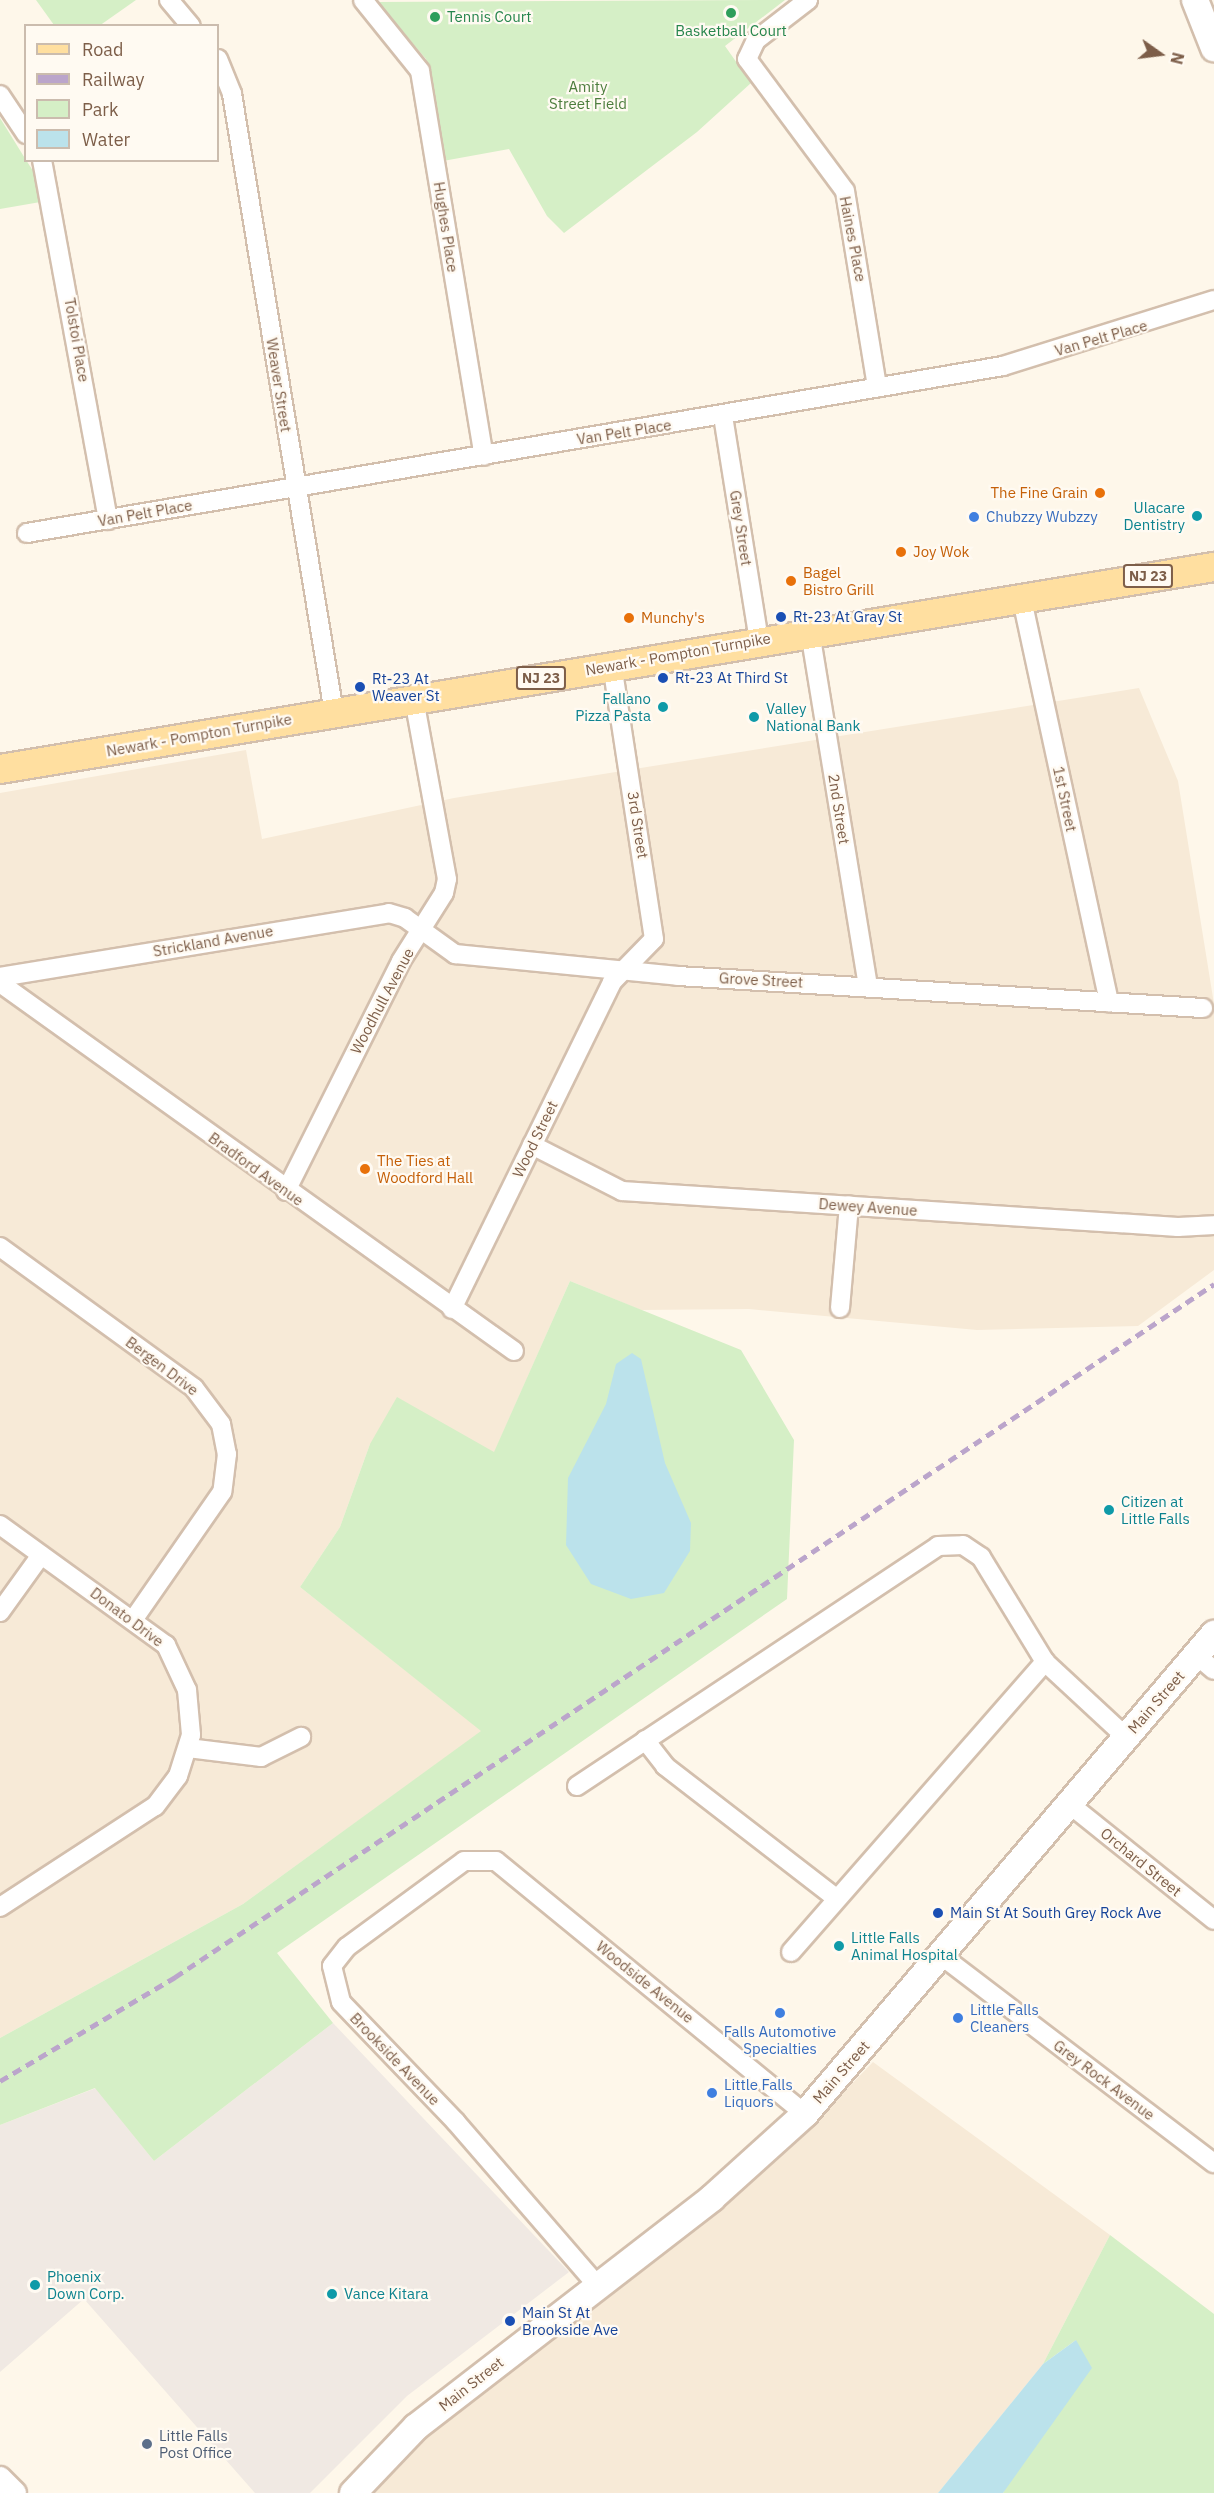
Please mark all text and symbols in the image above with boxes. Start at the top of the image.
marker: Basketball Court [724,6,738,20]
place label: Tennis Court [447,8,532,26]
marker: Tennis Court [428,10,442,24]
place label: Basketball Court [675,22,787,40]
legend [24,24,219,162]
north arrow [1130,24,1190,84]
text: Road [82,38,123,61]
text: N [1166,50,1189,66]
text: Railway [82,68,144,91]
park label: Amity Street Field [549,77,627,112]
text: Park [82,98,118,121]
text: Water [82,128,130,151]
street label: Hughes Place [430,180,462,274]
street label: Haines Place [836,195,870,283]
street label: Tolstoi Place [61,297,93,383]
street label: Van Pelt Place [1053,316,1149,360]
street label: Weaver Street [263,337,295,433]
street label: Van Pelt Place [575,416,673,448]
place label: The Fine Grain [991,484,1088,502]
marker: The Fine Grain [1093,486,1107,500]
street label: Grey Street [726,489,756,567]
street label: Van Pelt Place [96,496,194,530]
place label: Ulacare Dentistry [1124,498,1185,533]
place label: Chubzzy Wubzzy [986,508,1098,526]
marker: Ulacare Dentistry [1190,509,1204,523]
marker: Chubzzy Wubzzy [967,510,981,524]
place label: Joy Wok [913,543,969,561]
marker: Joy Wok [894,545,908,559]
place label: Bagel Bistro Grill [803,563,874,598]
road number: NJ 23 [1122,565,1174,587]
marker: Bagel Bistro Grill [784,574,798,588]
place label: Rt-23 At Gray St [793,608,902,626]
place label: Munchy's [641,609,705,627]
marker: Rt-23 At Gray St [774,610,788,624]
marker: Munchy's [622,611,636,625]
street label: Newark - Pompton Turnpike [584,629,772,679]
road number: NJ 23 [516,667,566,689]
place label: Rt-23 At Weaver St [372,669,440,704]
place label: Rt-23 At Third St [675,669,788,687]
marker: Rt-23 At Third St [656,671,670,685]
marker: Rt-23 At Weaver St [353,680,367,694]
place label: Fallano Pizza Pasta [575,689,651,724]
place label: Valley National Bank [766,699,860,734]
marker: Fallano Pizza Pasta [656,700,670,714]
street label: Newark - Pompton Turnpike [105,710,293,760]
marker: Valley National Bank [747,710,761,724]
street label: 1st Street [1049,765,1081,833]
street label: 2nd Street [825,773,853,845]
street label: 3rd Street [624,790,652,860]
street label: Strickland Avenue [152,922,274,960]
street label: Woodhull Avenue [346,945,418,1057]
street label: Grove Street [718,969,804,991]
street label: Wood Street [509,1098,561,1180]
street label: Bradford Avenue [205,1129,307,1209]
place label: The Ties at Woodford Hall [377,1151,473,1186]
marker: The Ties at Woodford Hall [358,1162,372,1176]
street label: Dewey Avenue [818,1195,918,1219]
street label: Bergen Drive [122,1333,202,1399]
place label: Citizen at Little Falls [1121,1492,1190,1527]
marker: Citizen at Little Falls [1102,1503,1116,1517]
street label: Donato Drive [87,1584,167,1650]
street label: Main Street [1124,1667,1188,1737]
street label: Orchard Street [1097,1824,1185,1900]
place label: Main St At South Grey Rock Ave [950,1904,1161,1922]
marker: Main St At South Grey Rock Ave [931,1906,945,1920]
place label: Little Falls Animal Hospital [851,1928,958,1963]
street label: Woodside Avenue [593,1937,697,2027]
marker: Little Falls Animal Hospital [832,1939,846,1953]
place label: Little Falls Cleaners [970,2000,1039,2035]
marker: Falls Automotive Specialties [773,2006,787,2020]
street label: Brookside Avenue [346,2009,444,2109]
marker: Little Falls Cleaners [951,2011,965,2025]
place label: Falls Automotive Specialties [724,2022,836,2057]
street label: Grey Rock Avenue [1050,2036,1158,2124]
street label: Main Street [809,2037,873,2107]
place label: Little Falls Liquors [724,2075,793,2110]
marker: Little Falls Liquors [705,2086,719,2100]
place label: Phoenix Down Corp. [47,2267,125,2302]
marker: Phoenix Down Corp. [28,2278,42,2292]
place label: Vance Kitara [344,2285,428,2303]
marker: Vance Kitara [325,2287,339,2301]
place label: Main St At Brookside Ave [522,2303,618,2338]
marker: Main St At Brookside Ave [503,2314,517,2328]
street label: Main Street [435,2353,507,2415]
place label: Little Falls Post Office [159,2426,232,2461]
marker: Little Falls Post Office [140,2437,154,2451]

